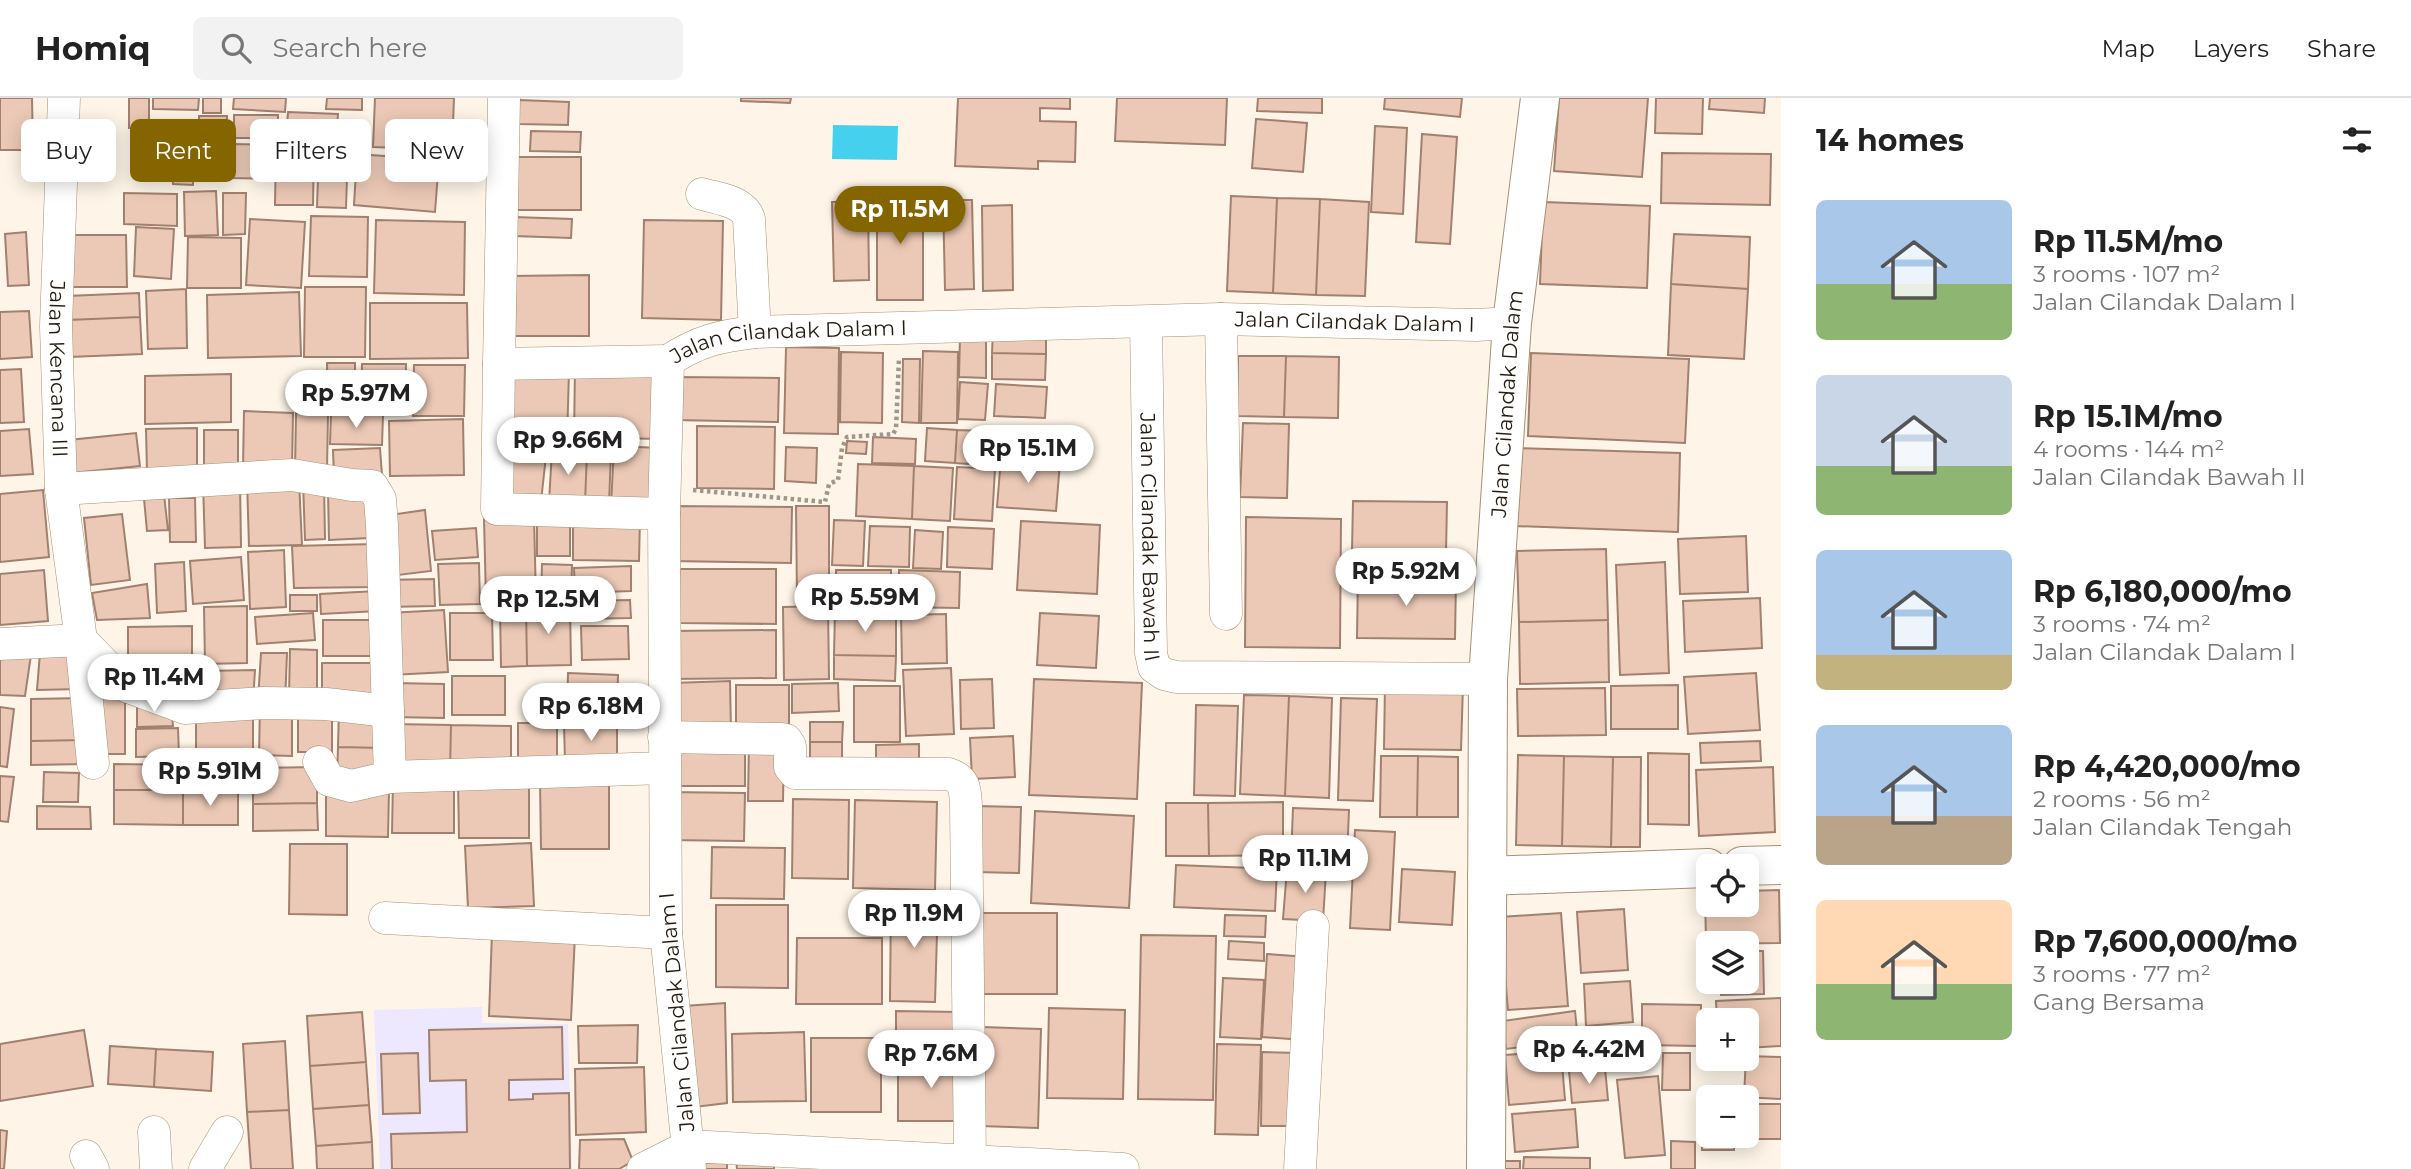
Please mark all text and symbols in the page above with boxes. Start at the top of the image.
search box [193,17,683,80]
text: Homiq [35,28,151,68]
icon: search [217,29,255,67]
text: Search here [273,32,427,64]
text: Map [2101,34,2155,63]
text: Layers [2193,34,2269,63]
text: Share [2307,34,2376,63]
chip: Buy [21,119,116,182]
chip: Rent [130,119,236,182]
chip: Filters [250,119,371,182]
chip: New [385,119,488,182]
icon: filters [2338,121,2376,159]
text: 14 homes [1816,122,1964,159]
pin: Rp 11.5M [828,186,972,246]
text: Rp 11.5M [851,195,950,223]
text: Rp 11.5M/mo [2033,223,2223,260]
icon: home [1872,228,1956,312]
text: 3 rooms · 107 m² [2033,260,2220,288]
street label: Jalan Kencana III [44,279,73,458]
street label: Jalan Cilandak Dalam [1486,288,1528,519]
text: Jalan Cilandak Dalam I [2033,288,2296,316]
street label: Jalan Cilandak Dalam I [1233,306,1475,337]
street label: Jalan Cilandak Dalam I [664,315,907,369]
pin: Rp 5.97M [284,370,428,430]
text: Rp 5.97M [301,379,411,407]
text: Rp 15.1M/mo [2033,398,2223,435]
icon: home [1872,403,1956,487]
street label: Jalan Cilandak Bawah II [1135,411,1165,664]
pin: Rp 9.66M [496,418,640,477]
text: Rp 9.66M [513,426,623,454]
pin: Rp 15.1M [956,426,1100,485]
text: Rp 15.1M [979,434,1077,462]
text: 4 rooms · 144 m² [2033,435,2225,463]
text: Jalan Cilandak Bawah II [2033,463,2306,491]
pin: Rp 5.92M [1334,548,1478,608]
text: Rp 5.92M [1351,557,1461,585]
text: Rp 6,180,000/mo [2033,573,2292,610]
pin: Rp 5.59M [793,574,937,634]
pin: Rp 12.5M [476,576,620,636]
icon: home [1872,578,1956,662]
text: Rp 5.59M [810,583,920,611]
text: Rp 12.5M [496,585,600,613]
text: 3 rooms · 74 m² [2033,610,2211,638]
text: Jalan Cilandak Dalam I [2033,638,2296,666]
pin: Rp 11.4M [82,654,226,714]
text: Rp 11.4M [103,663,205,691]
pin: Rp 6.18M [519,684,663,743]
text: Rp 6.18M [538,692,644,720]
pin: Rp 5.91M [138,748,282,808]
text: Rp 4,420,000/mo [2033,748,2301,785]
icon: home [1872,753,1956,837]
text: Rp 5.91M [158,757,262,785]
text: 2 rooms · 56 m² [2033,785,2211,813]
text: Jalan Cilandak Tengah [2033,813,2292,841]
pin: Rp 11.1M [1233,836,1377,895]
text: Rp 11.1M [1258,844,1352,872]
map controls [1696,854,1759,1148]
button: locate [1696,854,1759,917]
pin: Rp 11.9M [842,890,986,950]
street label: Jalan Cilandak Dalam I [654,891,700,1134]
text: Rp 11.9M [864,899,964,927]
text: Rp 7,600,000/mo [2033,923,2297,960]
icon: home [1872,928,1956,1012]
button: layers [1696,931,1759,994]
text: 3 rooms · 77 m² [2033,960,2211,988]
text: Gang Bersama [2033,988,2205,1016]
button: + [1696,1008,1759,1071]
pin: Rp 4.42M [1517,1026,1661,1086]
pin: Rp 7.6M [866,1030,996,1090]
text: Rp 4.42M [1533,1035,1646,1063]
text: Rp 7.6M [884,1039,978,1067]
button: − [1696,1085,1759,1148]

